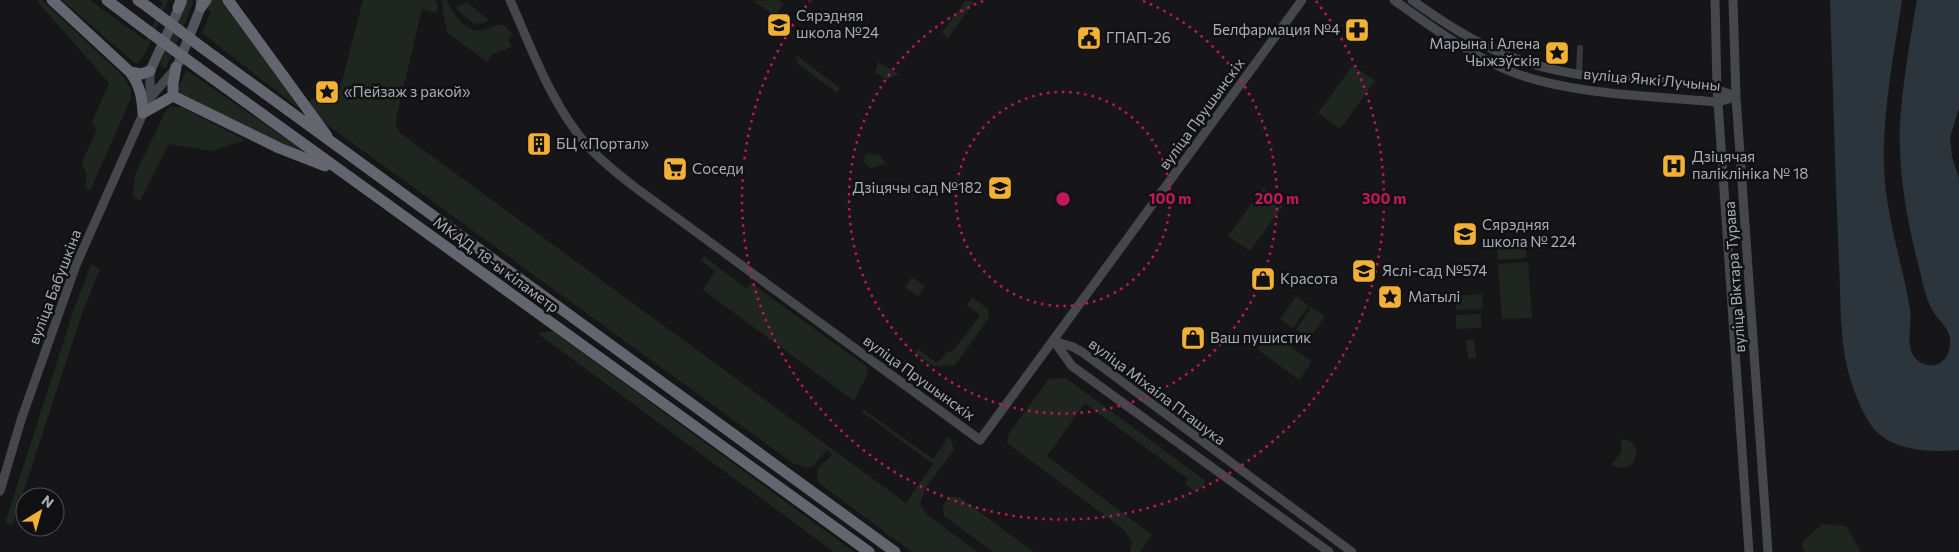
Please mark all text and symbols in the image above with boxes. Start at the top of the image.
place label: Сярэдняя школа №24 [796,6,879,41]
school or university icon: Сярэдняя школа №24 [766,12,792,38]
pharmacy icon: Белфармация №4 [1344,17,1370,43]
place label: Белфармация №4 [1213,20,1340,38]
public building icon: ГПАП-26 [1076,25,1102,51]
place label: ГПАП-26 [1106,28,1171,46]
place label: Марына і Алена Чыжэўскія [1429,34,1540,69]
place icon: Марына і Алена Чыжэўскія [1544,40,1570,66]
street label: вуліца Прушынскіх [1155,54,1248,173]
street label: вуліца Янкі Лучыны [1583,64,1721,94]
place icon: «Пейзаж з ракой» [314,79,340,105]
place label: «Пейзаж з ракой» [344,82,471,100]
building icon: БЦ «Портал» [526,131,552,157]
place label: БЦ «Портал» [556,134,650,152]
place label: Дзіцячая паліклініка № 18 [1692,147,1808,182]
hospital icon: Дзіцячая паліклініка № 18 [1661,153,1687,179]
supermarket icon: Соседи [662,156,688,182]
place label: Соседи [692,159,744,177]
school or university icon: Дзіцячы сад №182 [987,175,1013,201]
place label: Дзіцячы сад №182 [853,178,982,196]
text: 100 m [1149,189,1191,207]
text: 200 m [1255,189,1299,207]
text: 300 m [1362,189,1406,207]
centre of rings [1054,190,1072,208]
street label: вуліца Віктара Турава [1720,201,1748,353]
street label: МКАД, 18-ы кіламетр [430,212,563,316]
place label: Сярэдняя школа № 224 [1482,215,1576,250]
school or university icon: Сярэдняя школа № 224 [1452,221,1478,247]
street label: вуліца Бабушкіна [24,227,84,347]
school or university icon: Яслі-сад №574 [1351,258,1377,284]
place label: Яслі-сад №574 [1382,261,1487,279]
shop icon: Красота [1250,266,1276,292]
place label: Красота [1280,269,1338,287]
place icon: Матылі [1377,284,1403,310]
place label: Матылі [1408,287,1460,305]
shop icon: Ваш пушистик [1180,325,1206,351]
place label: Ваш пушистик [1210,328,1311,346]
street label: вуліца Прушынскіх [860,331,979,424]
street label: вуліца Міхаіла Пташука [1086,334,1229,448]
north arrow [15,487,65,537]
text: N [39,491,57,511]

